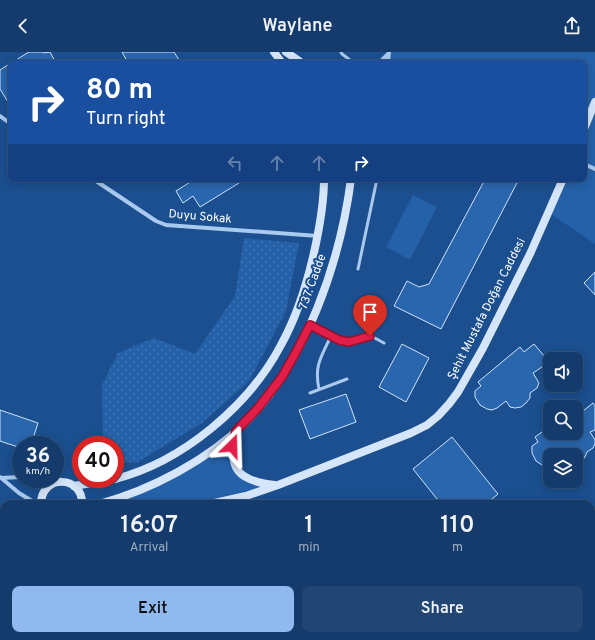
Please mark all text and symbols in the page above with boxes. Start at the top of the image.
icon: back [12,15,34,37]
text: Waylane [263,15,332,38]
icon: share [561,15,583,37]
text: 80 m [86,73,153,109]
icon: right [20,76,72,128]
text: Turn right [86,108,166,131]
icon: left [224,152,246,174]
icon: ahead [266,152,288,174]
icon: ahead [308,152,330,174]
icon: right [350,152,372,174]
street label: Duyu Sokak [168,206,232,228]
street label: Şehit Mustafa Doğan Caddesi [444,235,530,383]
street label: 737. Cadde [296,252,330,312]
pin [353,295,387,336]
icon: arrive [359,301,381,323]
map controls [543,352,583,488]
button: sound [543,352,583,392]
button: search [543,400,583,440]
position arrow [211,425,253,467]
speed limit sign: 40 [72,436,124,488]
text: 36 [26,444,50,470]
button: layers [543,448,583,488]
text: km/h [26,465,50,478]
text: 16:07 [120,511,178,541]
text: 1 [304,511,314,541]
text: 110 [440,511,475,541]
text: Arrival [130,540,169,556]
text: min [298,540,320,556]
text: m [452,540,463,556]
button: Exit [12,586,294,632]
button: Share [302,586,583,632]

